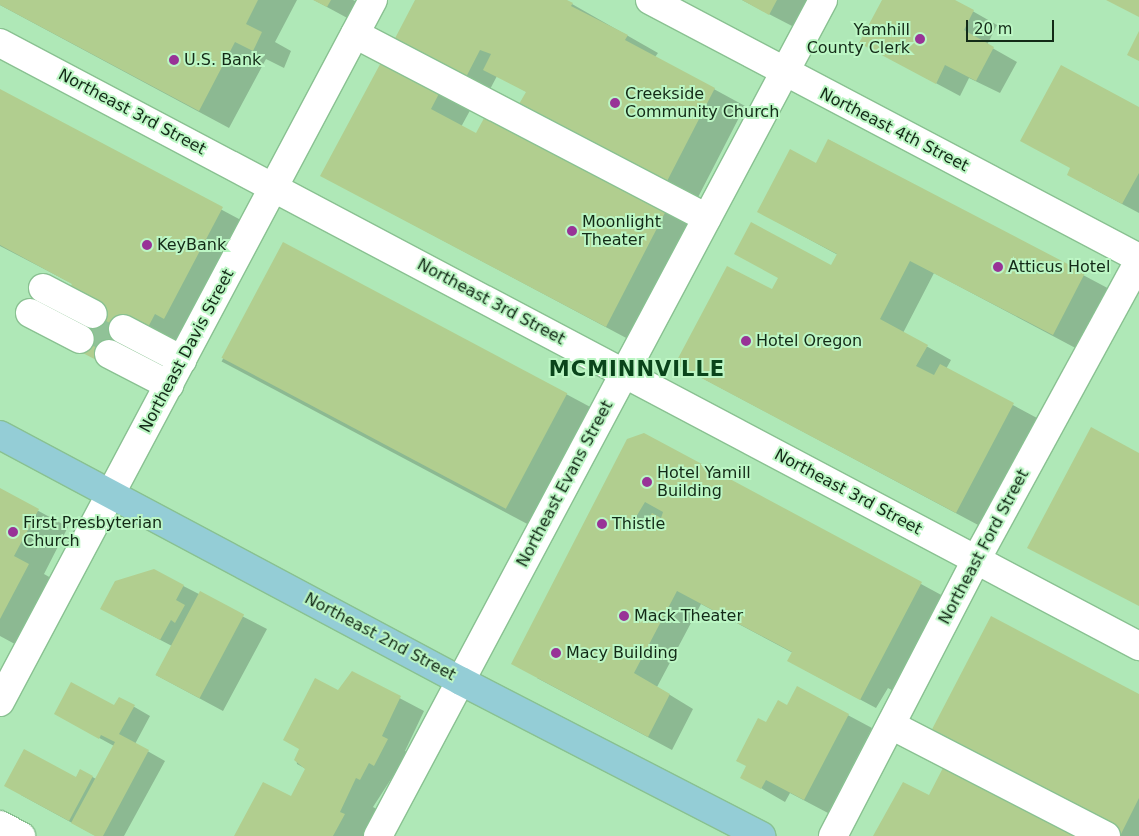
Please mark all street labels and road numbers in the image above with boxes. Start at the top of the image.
street label: Northeast 3rd Street [55,65,209,159]
street label: Northeast 4th Street [816,84,972,176]
street label: Northeast 3rd Street [414,255,568,349]
street label: Northeast Davis Street [136,266,238,436]
street label: Northeast Evans Street [513,398,617,570]
street label: Northeast 3rd Street [771,445,925,539]
street label: Northeast Ford Street [935,466,1033,628]
street label: Northeast 2nd Street [301,589,459,685]

